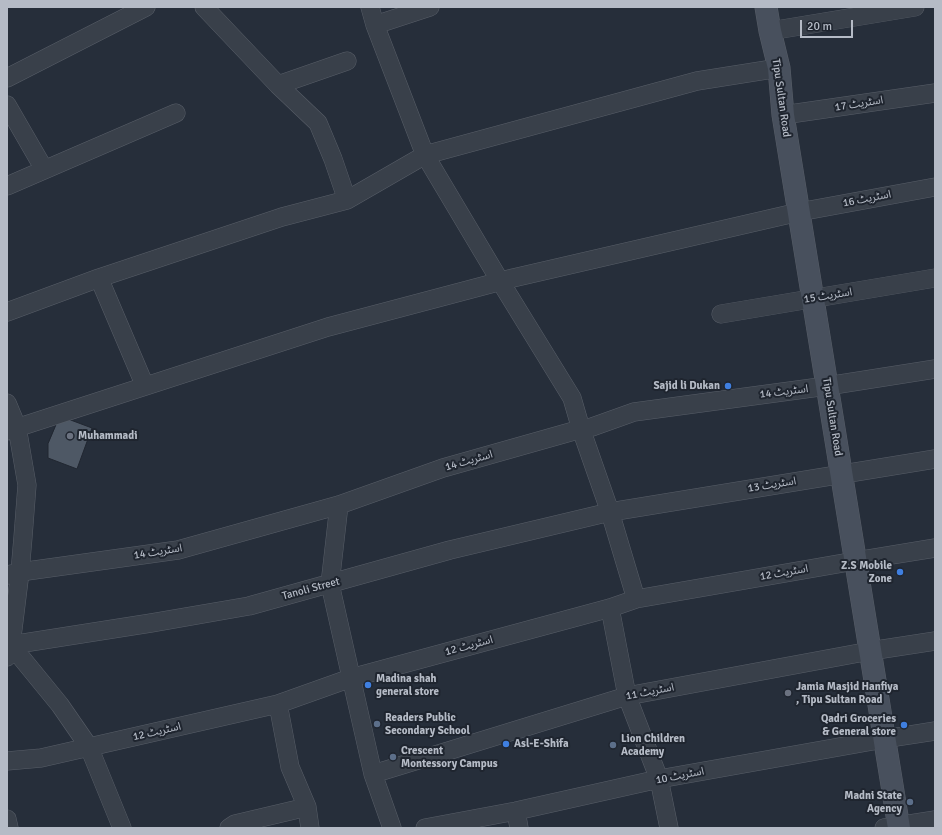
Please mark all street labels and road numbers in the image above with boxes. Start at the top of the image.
street label: Tipu Sultan Road [769,58,793,138]
street label: اسٹریٹ 17 [834,94,884,114]
street label: اسٹریٹ 16 [842,188,892,210]
street label: اسٹریٹ 15 [803,286,853,306]
street label: Tipu Sultan Road [819,377,845,457]
street label: اسٹریٹ 14 [759,382,809,402]
street label: اسٹریٹ 14 [444,448,494,474]
street label: اسٹریٹ 13 [747,475,797,495]
street label: اسٹریٹ 14 [133,542,183,562]
street label: اسٹریٹ 12 [759,562,809,584]
street label: Tanoli Street [281,575,341,603]
street label: اسٹریٹ 12 [444,633,494,659]
street label: اسٹریٹ 11 [625,681,675,703]
street label: اسٹریٹ 12 [132,720,182,744]
street label: اسٹریٹ 10 [655,765,705,787]

